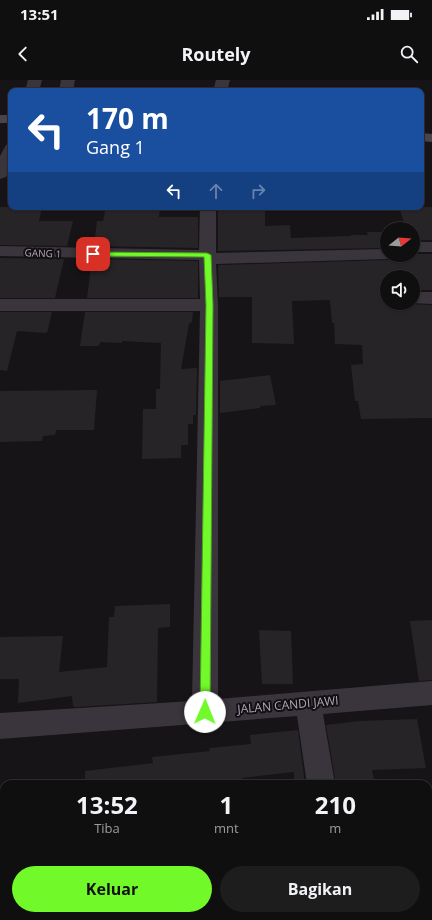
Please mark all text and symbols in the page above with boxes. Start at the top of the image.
text: 13:51 [20,4,59,24]
text: Routely [181,42,251,66]
icon: back [12,43,34,65]
icon: search [398,43,420,65]
text: 170 m [86,99,169,137]
icon: left [20,104,72,156]
text: Gang 1 [86,135,145,159]
icon: left [163,180,185,202]
icon: ahead [205,180,227,202]
icon: right [247,180,269,202]
north arrow [380,222,420,262]
map controls [380,222,420,310]
pin [76,237,110,271]
icon: arrive [82,243,104,265]
street label: GANG 1 [24,245,62,261]
button: sound [380,270,420,310]
position arrow [184,691,226,733]
street label: JALAN CANDI JAWI [236,692,339,717]
text: 13:52 [76,788,138,821]
text: 1 [219,788,233,821]
text: 210 [315,788,356,821]
text: Tiba [94,819,120,837]
text: mnt [214,819,239,837]
text: m [329,819,341,837]
button: Keluar [12,866,212,912]
button: Bagikan [220,866,420,912]

